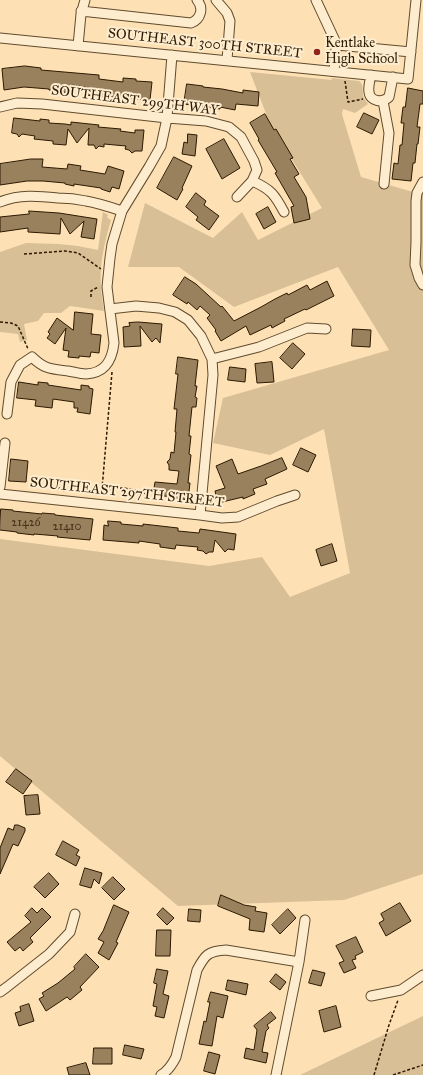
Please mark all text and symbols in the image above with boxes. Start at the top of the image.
street label: SOUTHEAST 300TH STREET [107,25,303,63]
place label: Kentlake High School [325,36,398,68]
marker: Kentlake High School [312,47,322,57]
street label: SOUTHEAST 299TH WAY [50,82,220,120]
street label: SOUTHEAST 297TH STREET [29,474,225,512]
house number: 21426 [11,516,41,530]
house number: 21410 [52,520,82,534]

